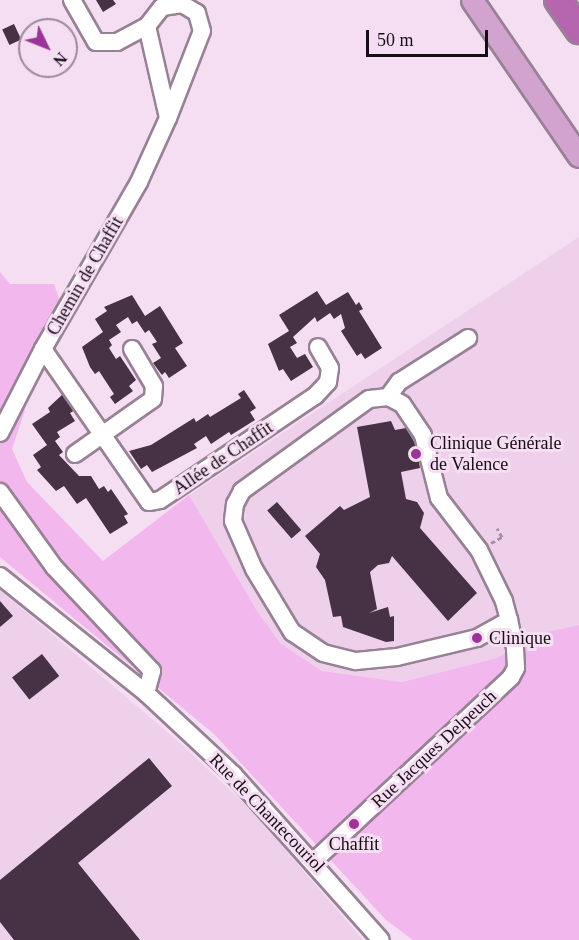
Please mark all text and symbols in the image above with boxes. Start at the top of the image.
north arrow [18,18,78,78]
scale bar [369,18,490,56]
text: 50 m [377,30,414,50]
text: N [50,49,70,69]
street label: Chemin de Chaffit [42,213,128,339]
street label: Allée de Chaffit [169,417,277,499]
place label: Clinique Générale de Valence [430,433,561,476]
marker: Clinique Générale de Valence [407,445,425,463]
place label: Clinique [489,627,551,649]
marker: Clinique [470,631,484,645]
street label: Rue Jacques Delpeuch [367,686,501,812]
street label: Rue de Chantecouriol [205,749,329,877]
marker: Chaffit [347,817,361,831]
place label: Chaffit [329,833,379,855]

